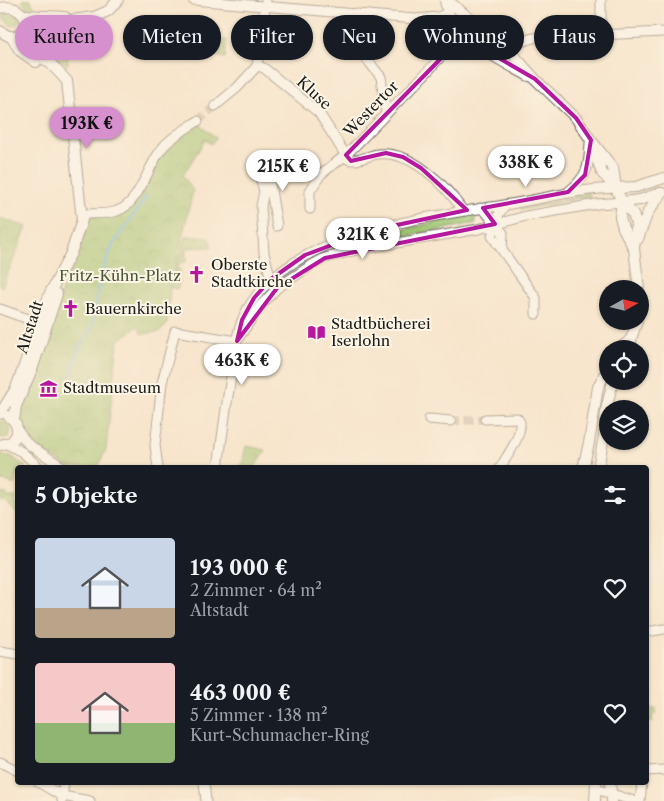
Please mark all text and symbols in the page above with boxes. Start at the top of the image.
chip: Kaufen [15,15,113,60]
chip: Mieten [123,15,221,60]
chip: Filter [231,15,313,60]
chip: Neu [323,15,395,60]
chip: Wohnung [405,15,524,60]
chip: Haus [534,15,614,60]
street label: Kluse [293,72,336,113]
street label: Westertor [339,76,403,141]
pin: 193K € [46,106,128,149]
text: 193K € [61,113,113,133]
pin: 338K € [485,146,567,188]
pin: 215K € [242,150,324,192]
text: 338K € [499,152,553,172]
text: 215K € [257,156,309,176]
pin: 321K € [322,218,404,260]
text: 321K € [337,224,389,244]
place label: Oberste Stadtkirche [211,255,293,291]
church icon: Oberste Stadtkirche [187,264,207,284]
park label: Fritz-Kühn-Platz [59,266,181,285]
north arrow [599,280,649,330]
map controls [599,280,649,450]
street label: Altstadt [12,297,47,357]
church icon: Bauernkirche [61,299,81,319]
place label: Bauernkirche [85,299,182,318]
place label: Stadtbücherei Iserlohn [331,314,431,350]
library icon: Stadtbücherei Iserlohn [307,323,327,343]
button: locate [599,340,649,390]
pin: 463K € [201,344,283,386]
text: 463K € [215,350,269,370]
museum icon: Stadtmuseum [39,378,59,398]
place label: Stadtmuseum [63,378,161,397]
button: layers [599,400,649,450]
icon: filters [601,481,629,509]
text: 5 Objekte [35,483,138,508]
text: 193 000 € [190,555,288,580]
icon: home [75,558,135,618]
icon: heart [601,574,629,602]
text: 2 Zimmer · 64 m² [190,580,322,600]
text: Altstadt [190,600,249,620]
text: 463 000 € [190,680,291,705]
icon: home [75,683,135,743]
icon: heart [601,699,629,727]
text: 5 Zimmer · 138 m² [190,705,328,725]
text: Kurt-Schumacher-Ring [190,725,369,745]

